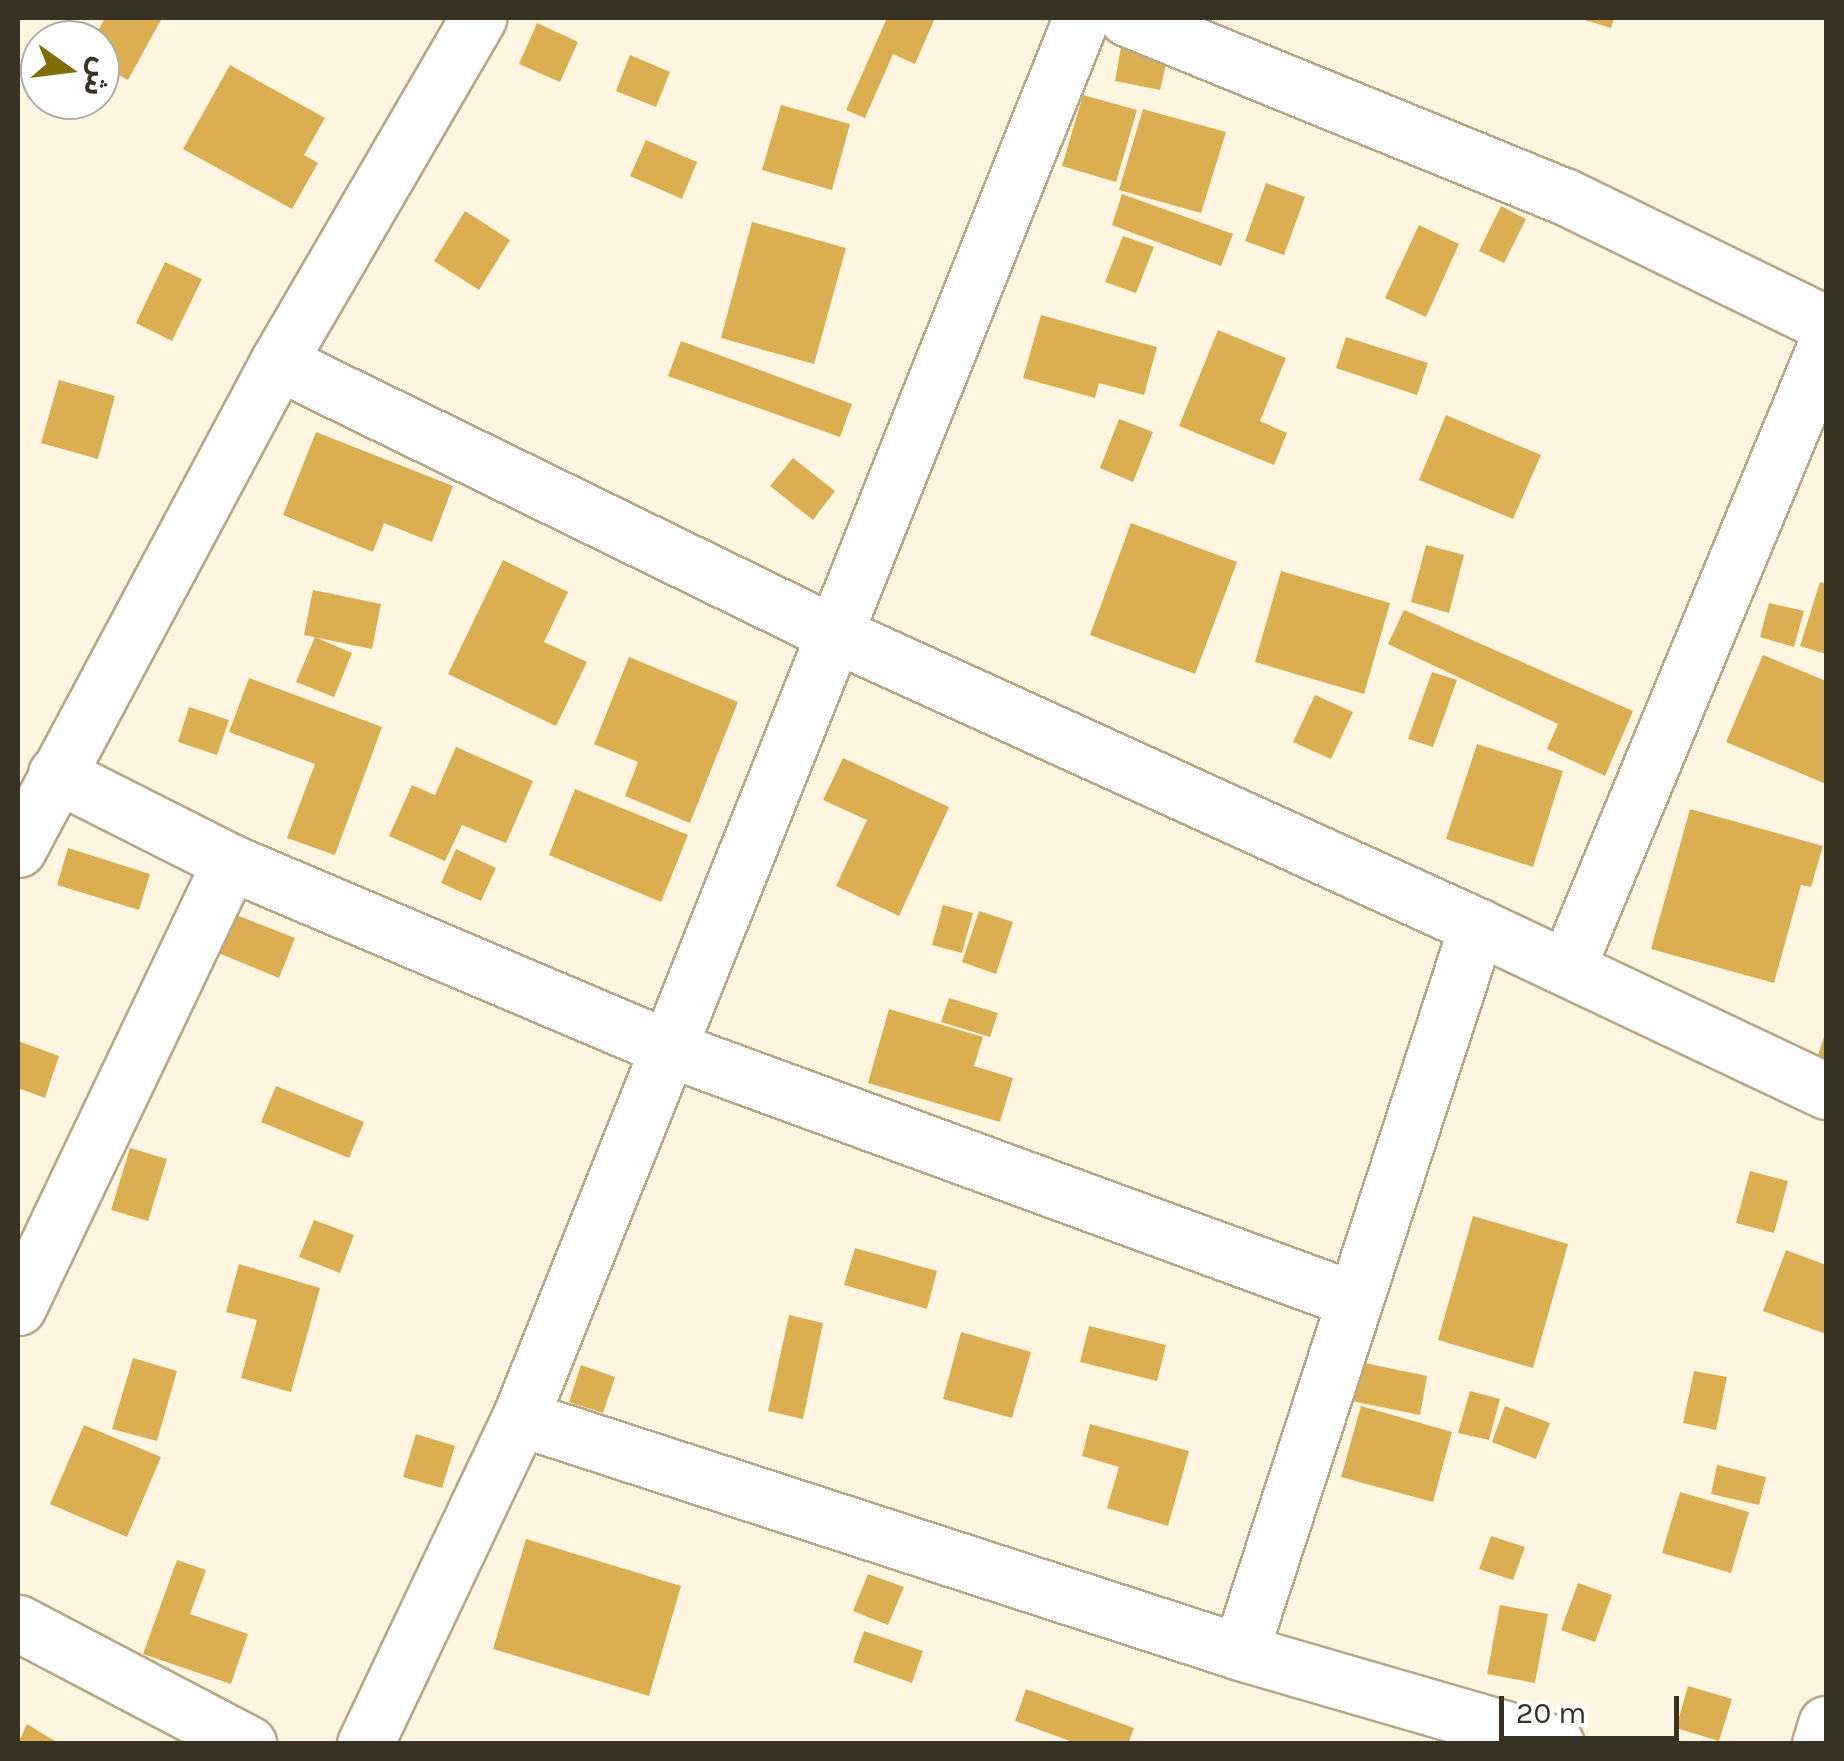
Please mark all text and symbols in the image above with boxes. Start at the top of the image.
north arrow [20,20,120,120]
text: ش [77,54,118,100]
scale bar [1504,1676,1684,1738]
text: 20 m [1516,1695,1586,1731]

